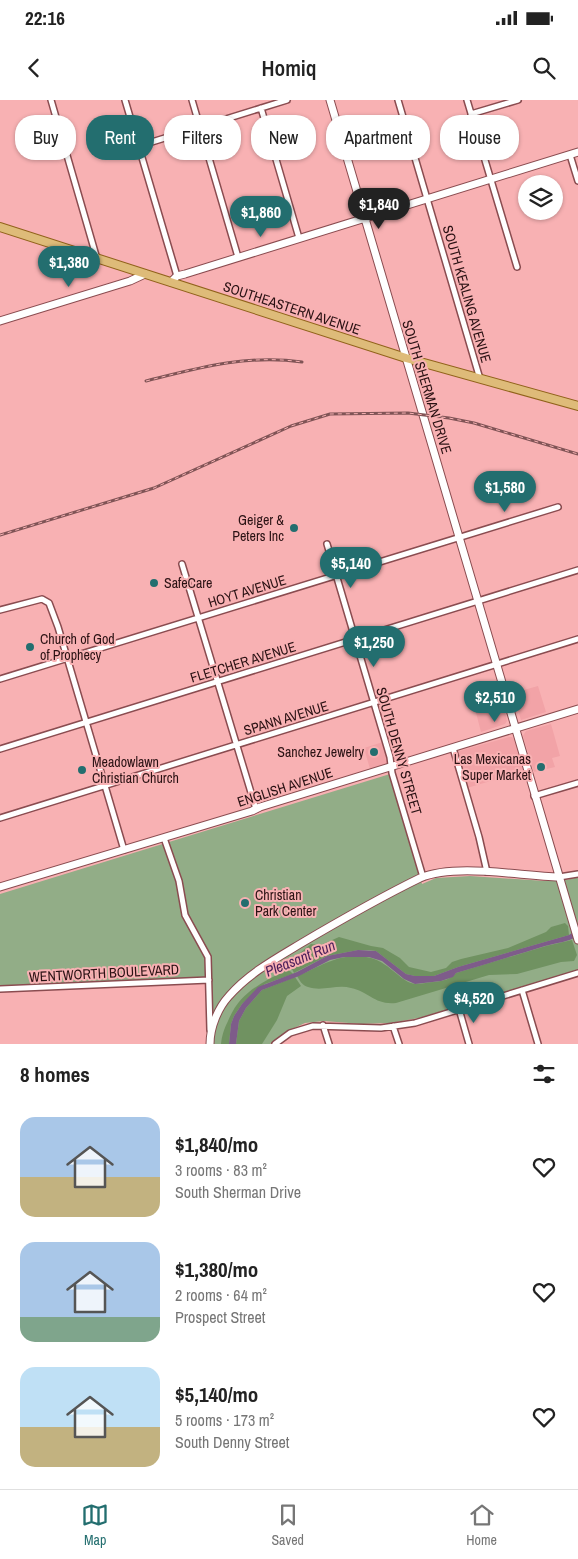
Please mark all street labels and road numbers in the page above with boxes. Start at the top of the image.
street label: SOUTH KEALING AVENUE [439,223,495,365]
street label: SOUTHEASTERN AVENUE [221,277,363,339]
street label: SOUTH SHERMAN DRIVE [398,318,456,456]
street label: HOYT AVENUE [206,571,288,611]
street label: FLETCHER AVENUE [188,637,298,687]
street label: SOUTH DENNY STREET [372,685,426,817]
street label: SPANN AVENUE [241,697,331,739]
street label: ENGLISH AVENUE [235,763,335,811]
street label: WENTWORTH BOULEVARD [29,960,179,986]

